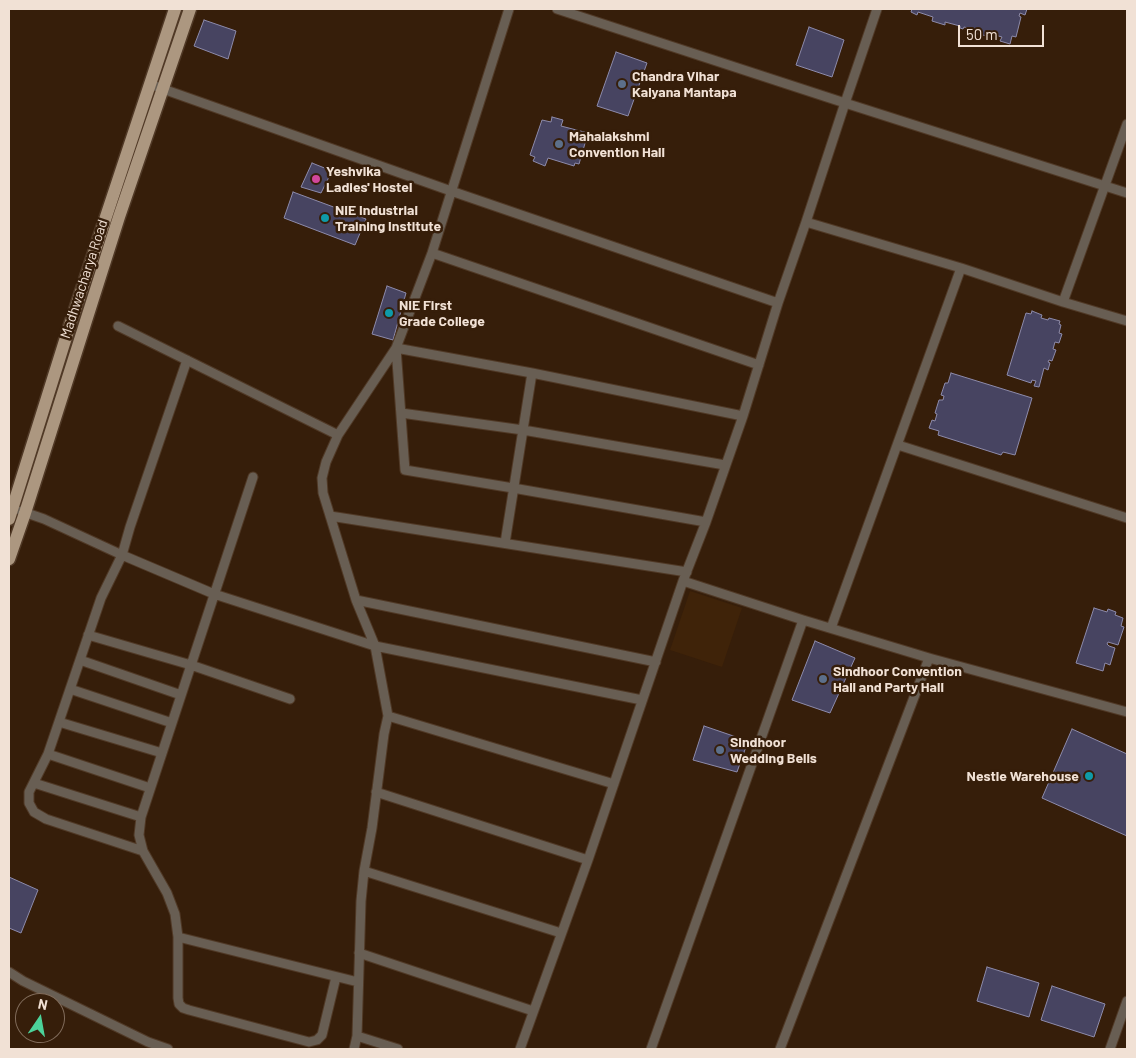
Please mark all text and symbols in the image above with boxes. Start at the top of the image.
scale bar [961,15,1047,47]
text: 50 m [966,25,998,43]
place label: Chandra Vihar Kalyana Mantapa [632,68,737,100]
marker: Chandra Vihar Kalyana Mantapa [616,78,628,90]
place label: Mahalakshmi Convention Hall [569,128,665,160]
marker: Mahalakshmi Convention Hall [553,138,565,150]
place label: Yeshvika Ladies' Hostel [326,163,412,196]
marker: Yeshvika Ladies' Hostel [310,173,322,185]
place label: NIE Industrial Training Institute [335,202,441,234]
marker: NIE Industrial Training Institute [319,212,331,224]
street label: Madhwacharya Road [57,217,111,341]
place label: NIE First Grade College [399,297,485,330]
marker: NIE First Grade College [383,307,395,319]
place label: Sindhoor Convention Hall and Party Hall [833,663,962,696]
marker: Sindhoor Convention Hall and Party Hall [817,673,829,685]
place label: Sindhoor Wedding Bells [730,734,817,766]
marker: Sindhoor Wedding Bells [714,744,726,756]
place label: Nestle Warehouse [967,768,1079,784]
marker: Nestle Warehouse [1083,770,1095,782]
north arrow [15,993,65,1043]
text: N [37,995,49,1013]

